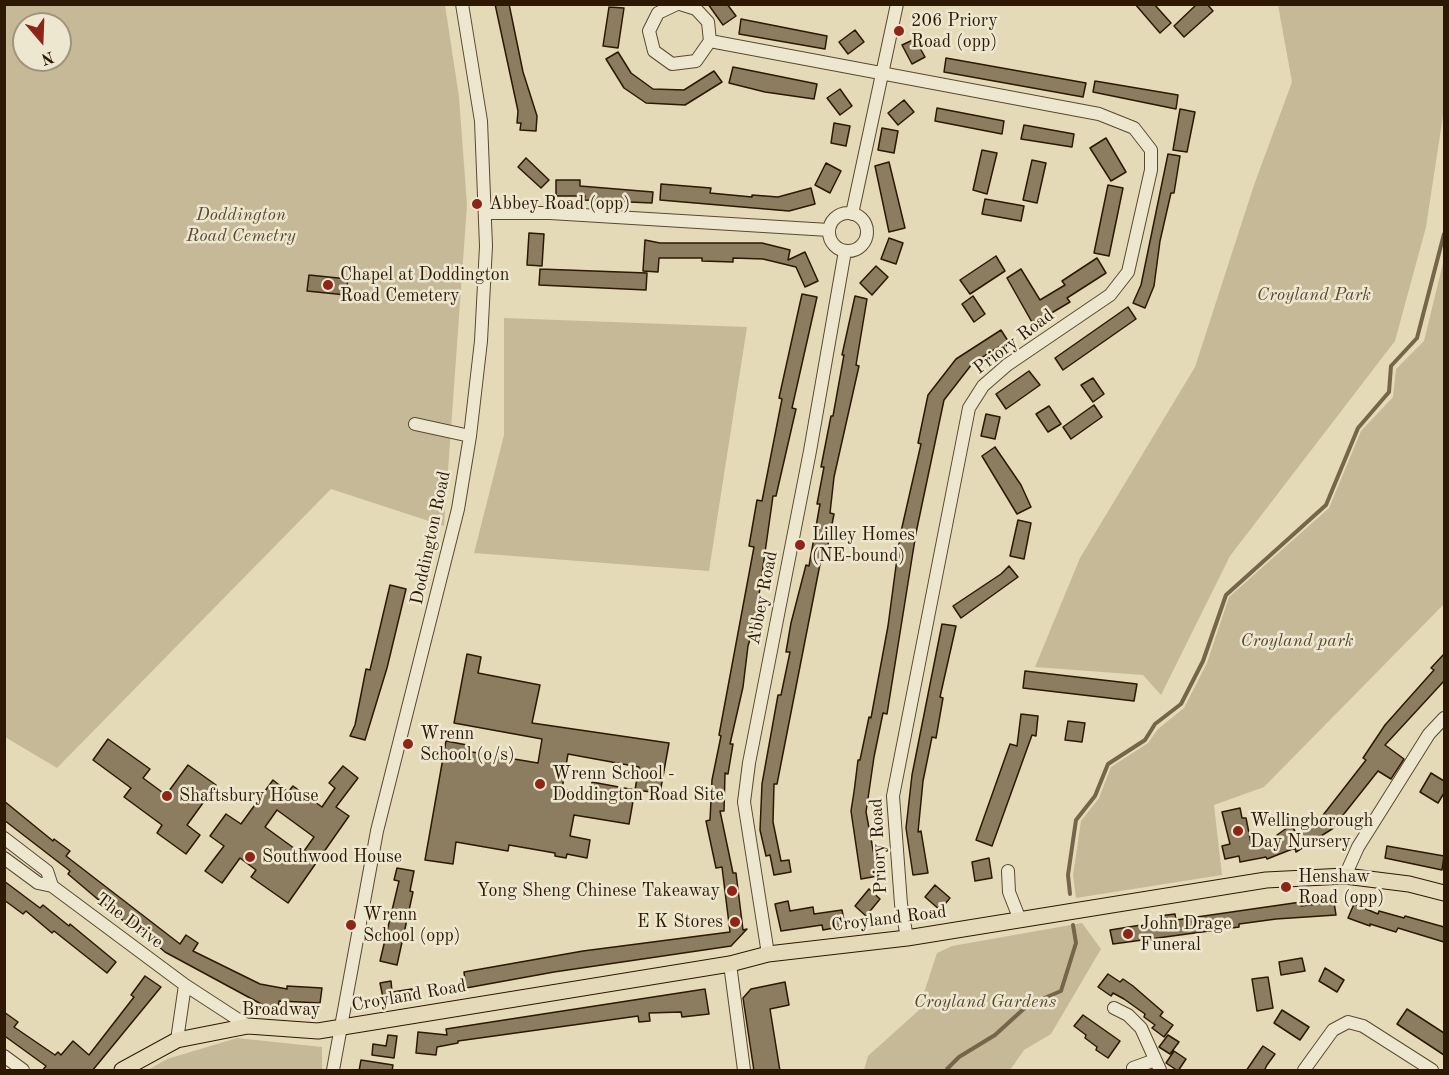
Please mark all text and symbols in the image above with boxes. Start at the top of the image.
place label: 206 Priory Road (opp) [911,10,998,52]
north arrow [12,12,72,72]
marker: 206 Priory Road (opp) [892,24,906,38]
text: N [39,48,56,67]
place label: Abbey Road (opp) [489,193,630,215]
marker: Abbey Road (opp) [470,197,484,211]
park label: Doddington Road Cemetry [186,204,296,246]
place label: Chapel at Doddington Road Cemetery [340,264,509,306]
marker: Chapel at Doddington Road Cemetery [321,278,335,292]
park label: Croyland Park [1257,284,1371,306]
street label: Priory Road [969,305,1059,379]
street label: Doddington Road [406,469,456,607]
place label: Lilley Homes (NE-bound) [812,524,915,566]
marker: Lilley Homes (NE-bound) [793,538,807,552]
street label: Abbey Road [743,549,783,647]
park label: Croyland park [1240,630,1354,652]
place label: Wrenn School (o/s) [420,723,515,766]
marker: Wrenn School (o/s) [401,737,415,751]
place label: Wrenn School - Doddington Road Site [552,763,724,806]
marker: Wrenn School - Doddington Road Site [533,777,547,791]
place label: Shaftsbury House [179,785,318,807]
marker: Shaftsbury House [160,789,174,803]
street label: Priory Road [866,798,892,894]
place label: Wellingborough Day Nursery [1250,810,1373,852]
marker: Wellingborough Day Nursery [1231,824,1245,838]
place label: Southwood House [262,846,402,868]
marker: Southwood House [243,850,257,864]
place label: Henshaw Road (opp) [1298,866,1384,908]
place label: Yong Sheng Chinese Takeaway [477,880,720,902]
marker: Henshaw Road (opp) [1279,880,1293,894]
marker: Yong Sheng Chinese Takeaway [725,884,739,898]
street label: The Drive [91,889,167,953]
street label: Croyland Road [830,901,948,937]
place label: Wrenn School (opp) [363,904,460,946]
place label: E K Stores [637,911,723,933]
place label: John Drage Funeral [1140,913,1232,956]
marker: E K Stores [728,915,742,929]
marker: Wrenn School (opp) [344,918,358,932]
marker: John Drage Funeral [1121,927,1135,941]
street label: Croyland Road [350,975,468,1017]
park label: Croyland Gardens [914,991,1056,1013]
street label: Broadway [242,999,320,1021]

